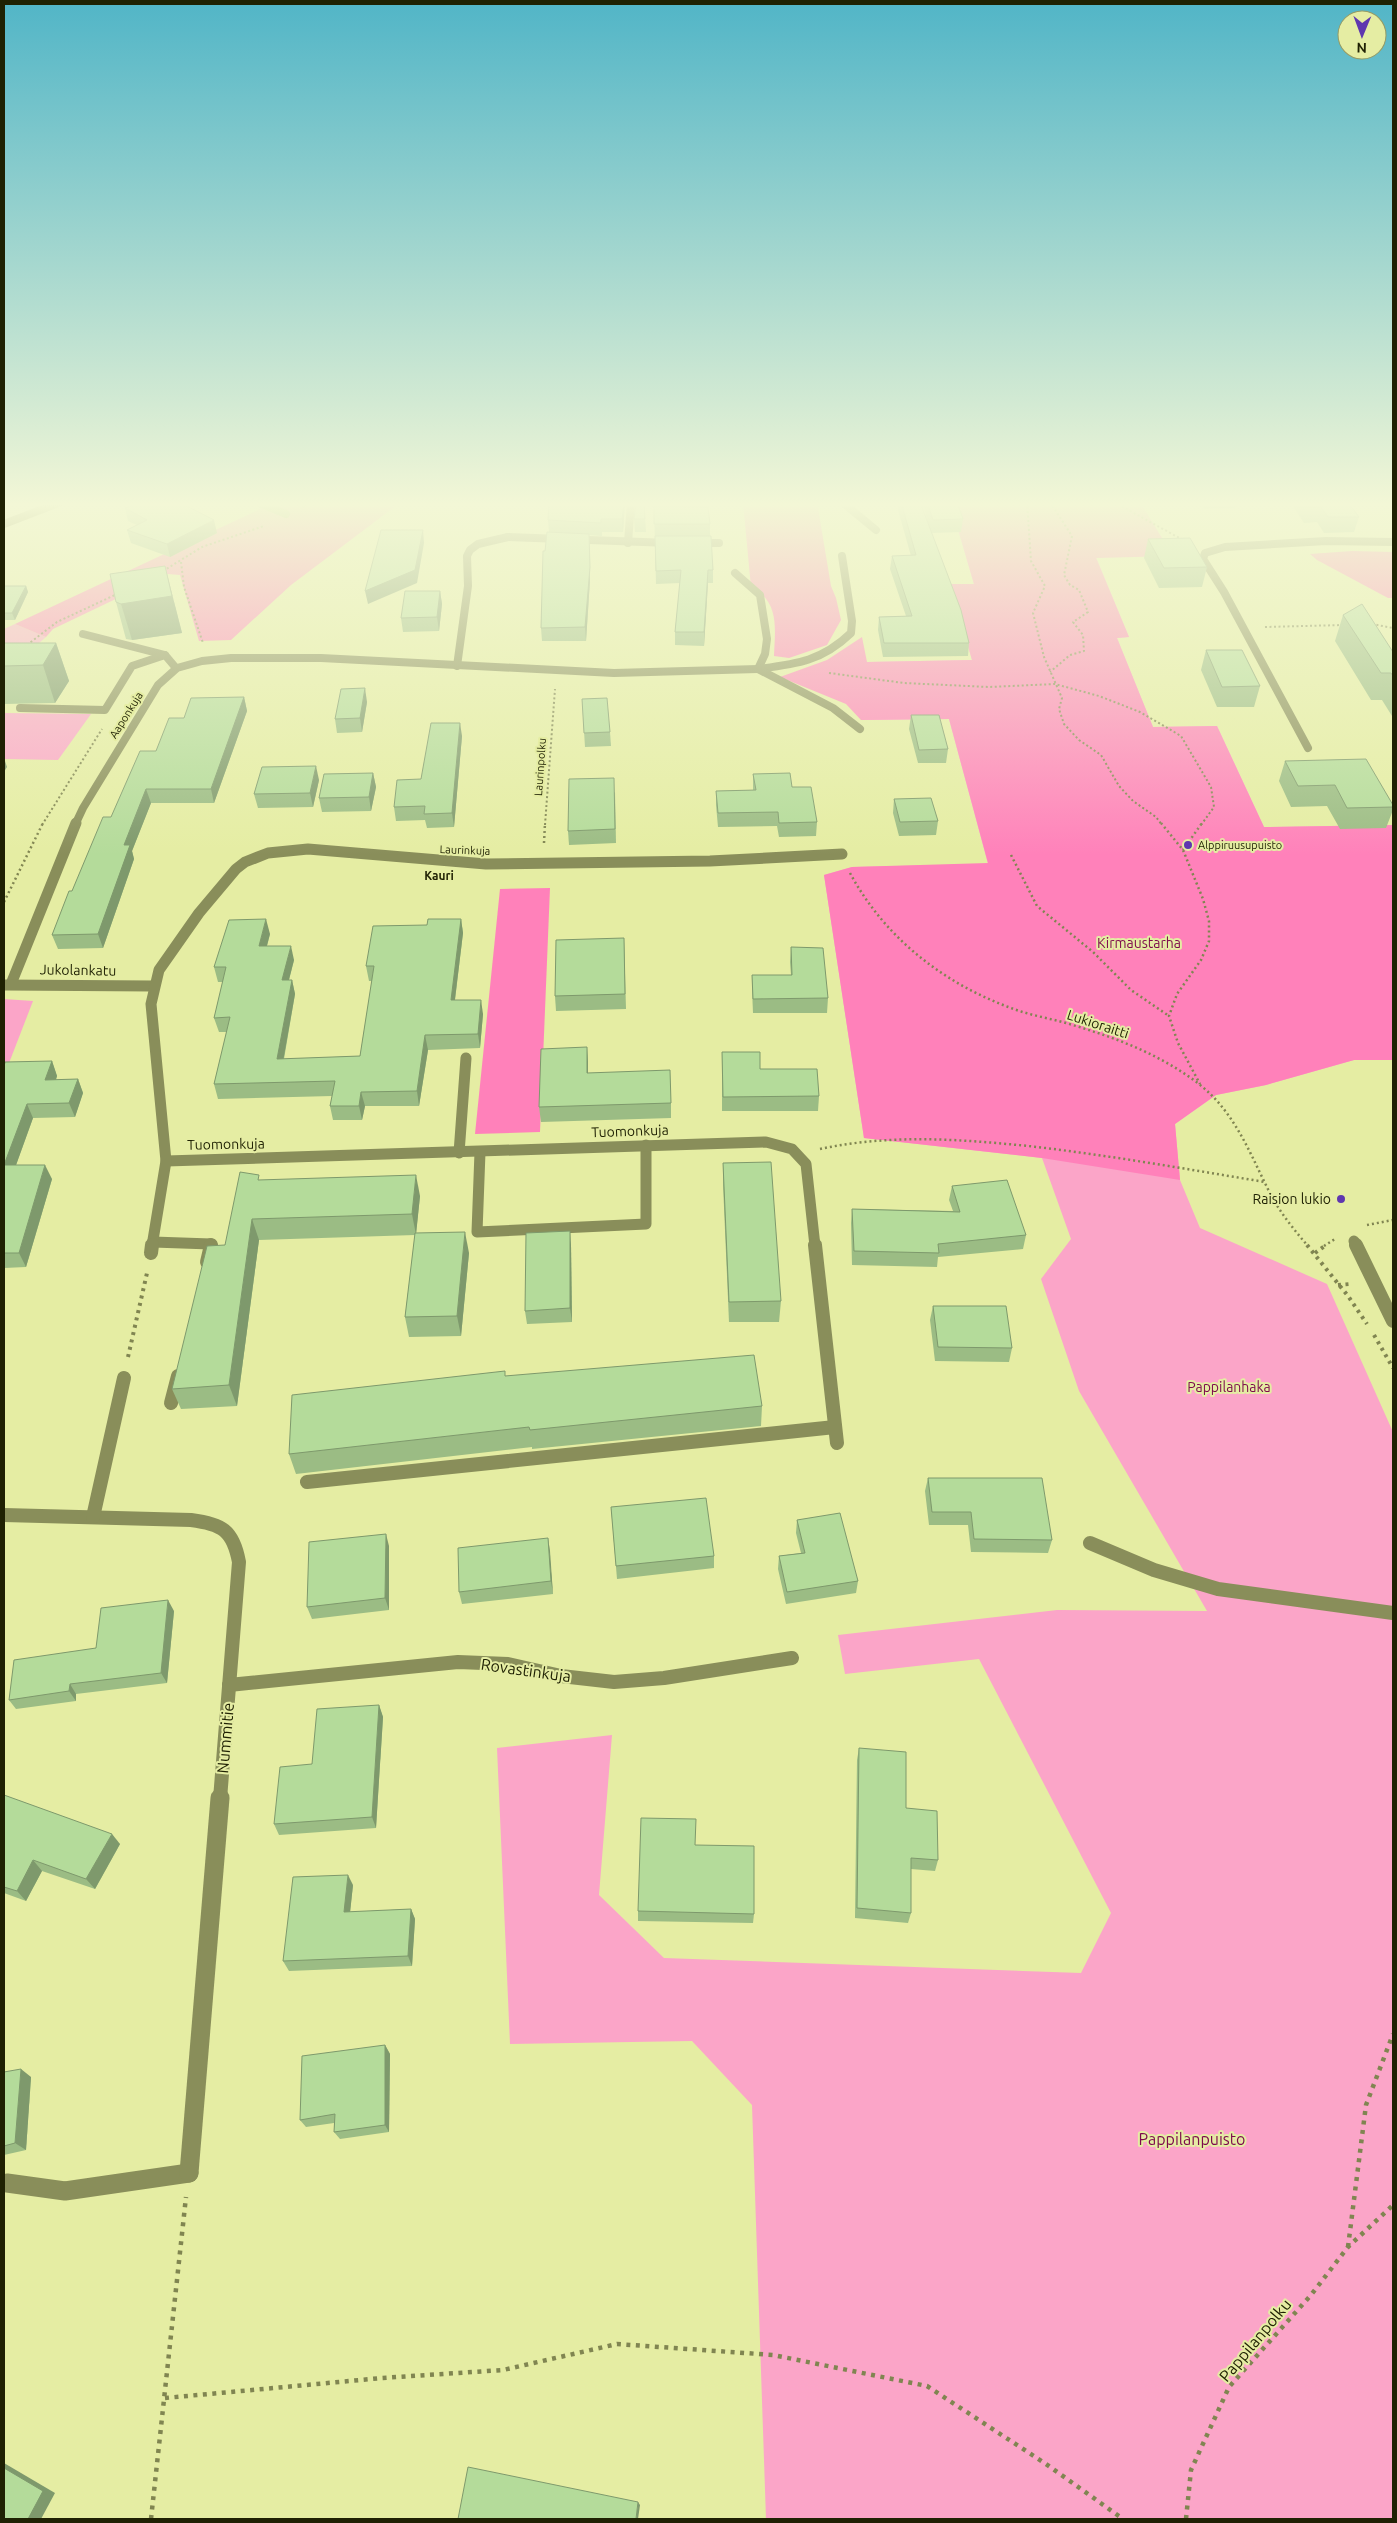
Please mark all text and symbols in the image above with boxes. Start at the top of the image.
north arrow [1337,10,1387,60]
text: N [1356,40,1367,56]
street label: Aaponkuja [107,690,145,740]
street label: Laurinpolku [532,738,548,796]
marker: Alppiruusupuisto [1182,839,1194,851]
place label: Alppiruusupuisto [1198,839,1282,851]
street label: Laurinkuja [439,843,491,857]
district label: Kauri [424,869,454,882]
park label: Kirmaustarha [1097,935,1181,951]
street label: Jukolankatu [40,961,116,979]
street label: Lukioraitti [1065,1006,1131,1042]
street label: Tuomonkuja [591,1122,669,1140]
street label: Tuomonkuja [187,1135,265,1153]
place label: Raision lukio [1253,1191,1331,1207]
marker: Raision lukio [1335,1193,1347,1205]
park label: Pappilanhaka [1187,1379,1271,1395]
street label: Rovastinkuja [480,1655,572,1685]
street label: Nummitie [213,1702,237,1774]
park label: Pappilanpuisto [1139,2130,1245,2148]
street label: Pappilanpolku [1215,2295,1295,2385]

